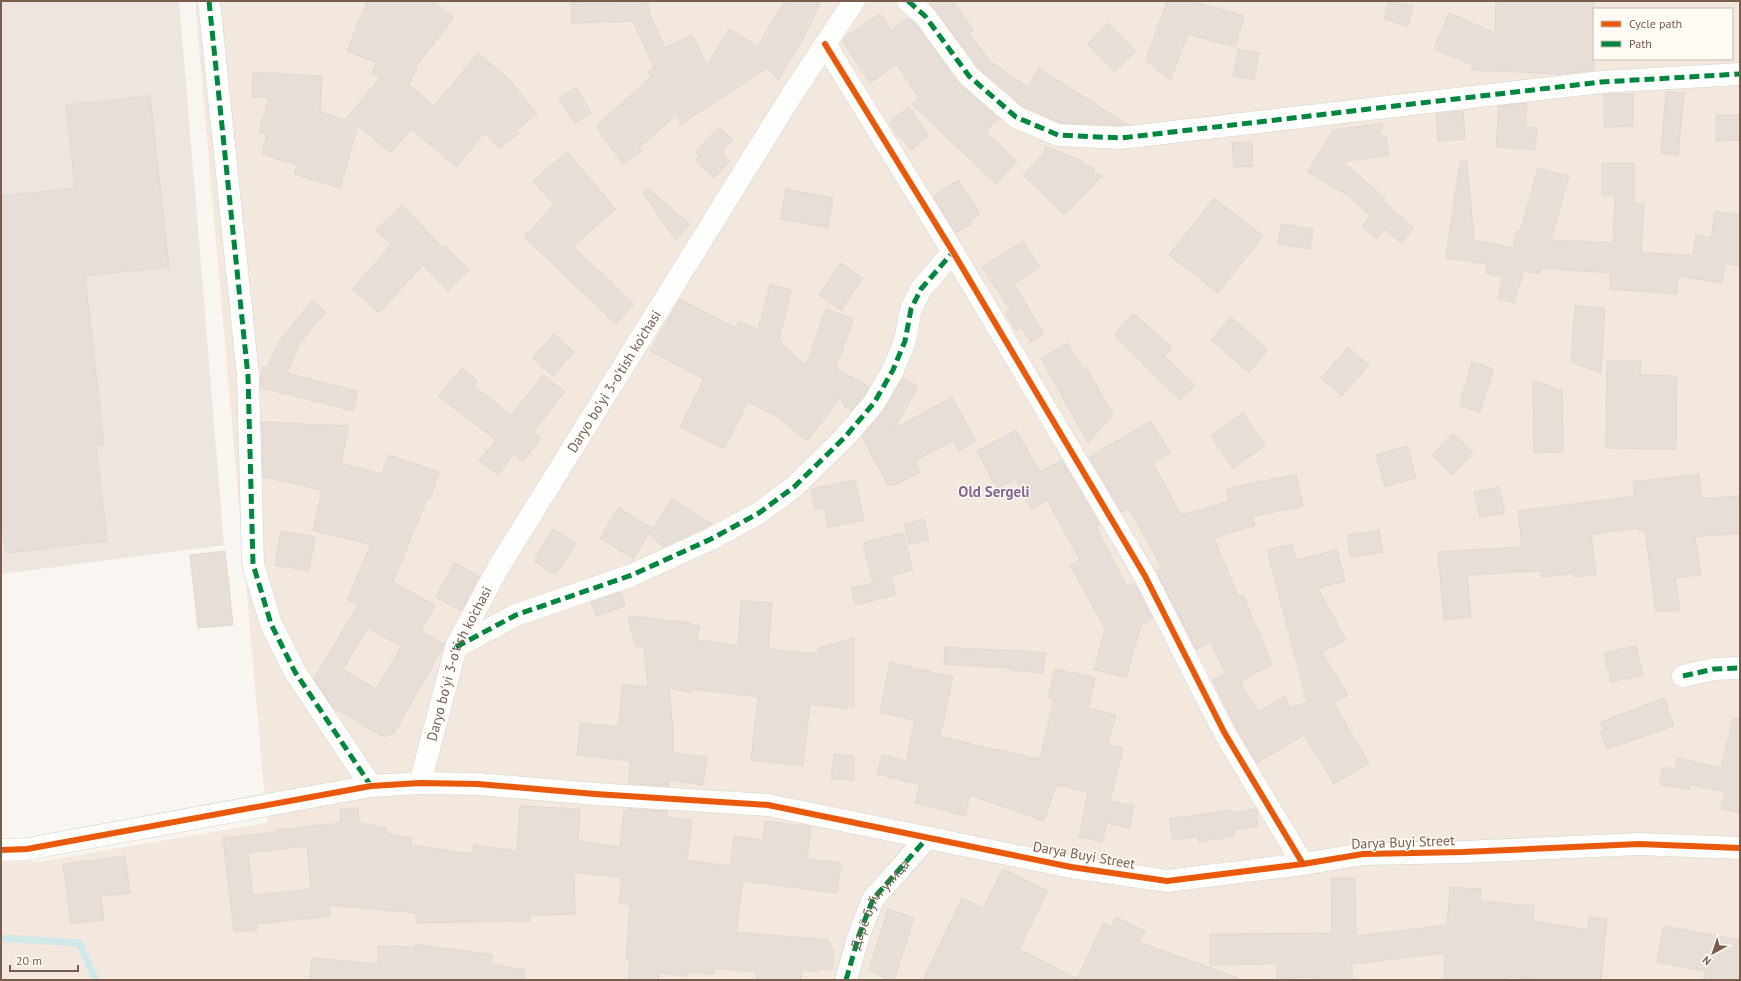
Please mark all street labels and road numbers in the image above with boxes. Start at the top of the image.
street label: Daryo bo'yi 3-o'tish ko'chasi [563,307,665,456]
street label: Daryo bo'yi 3-o'tish ko'chasi [423,583,496,743]
street label: Darya Buyi Street [1351,831,1455,853]
street label: Darya Buyi Street [1031,837,1137,873]
street label: Дарё буйи улица [846,855,913,951]

